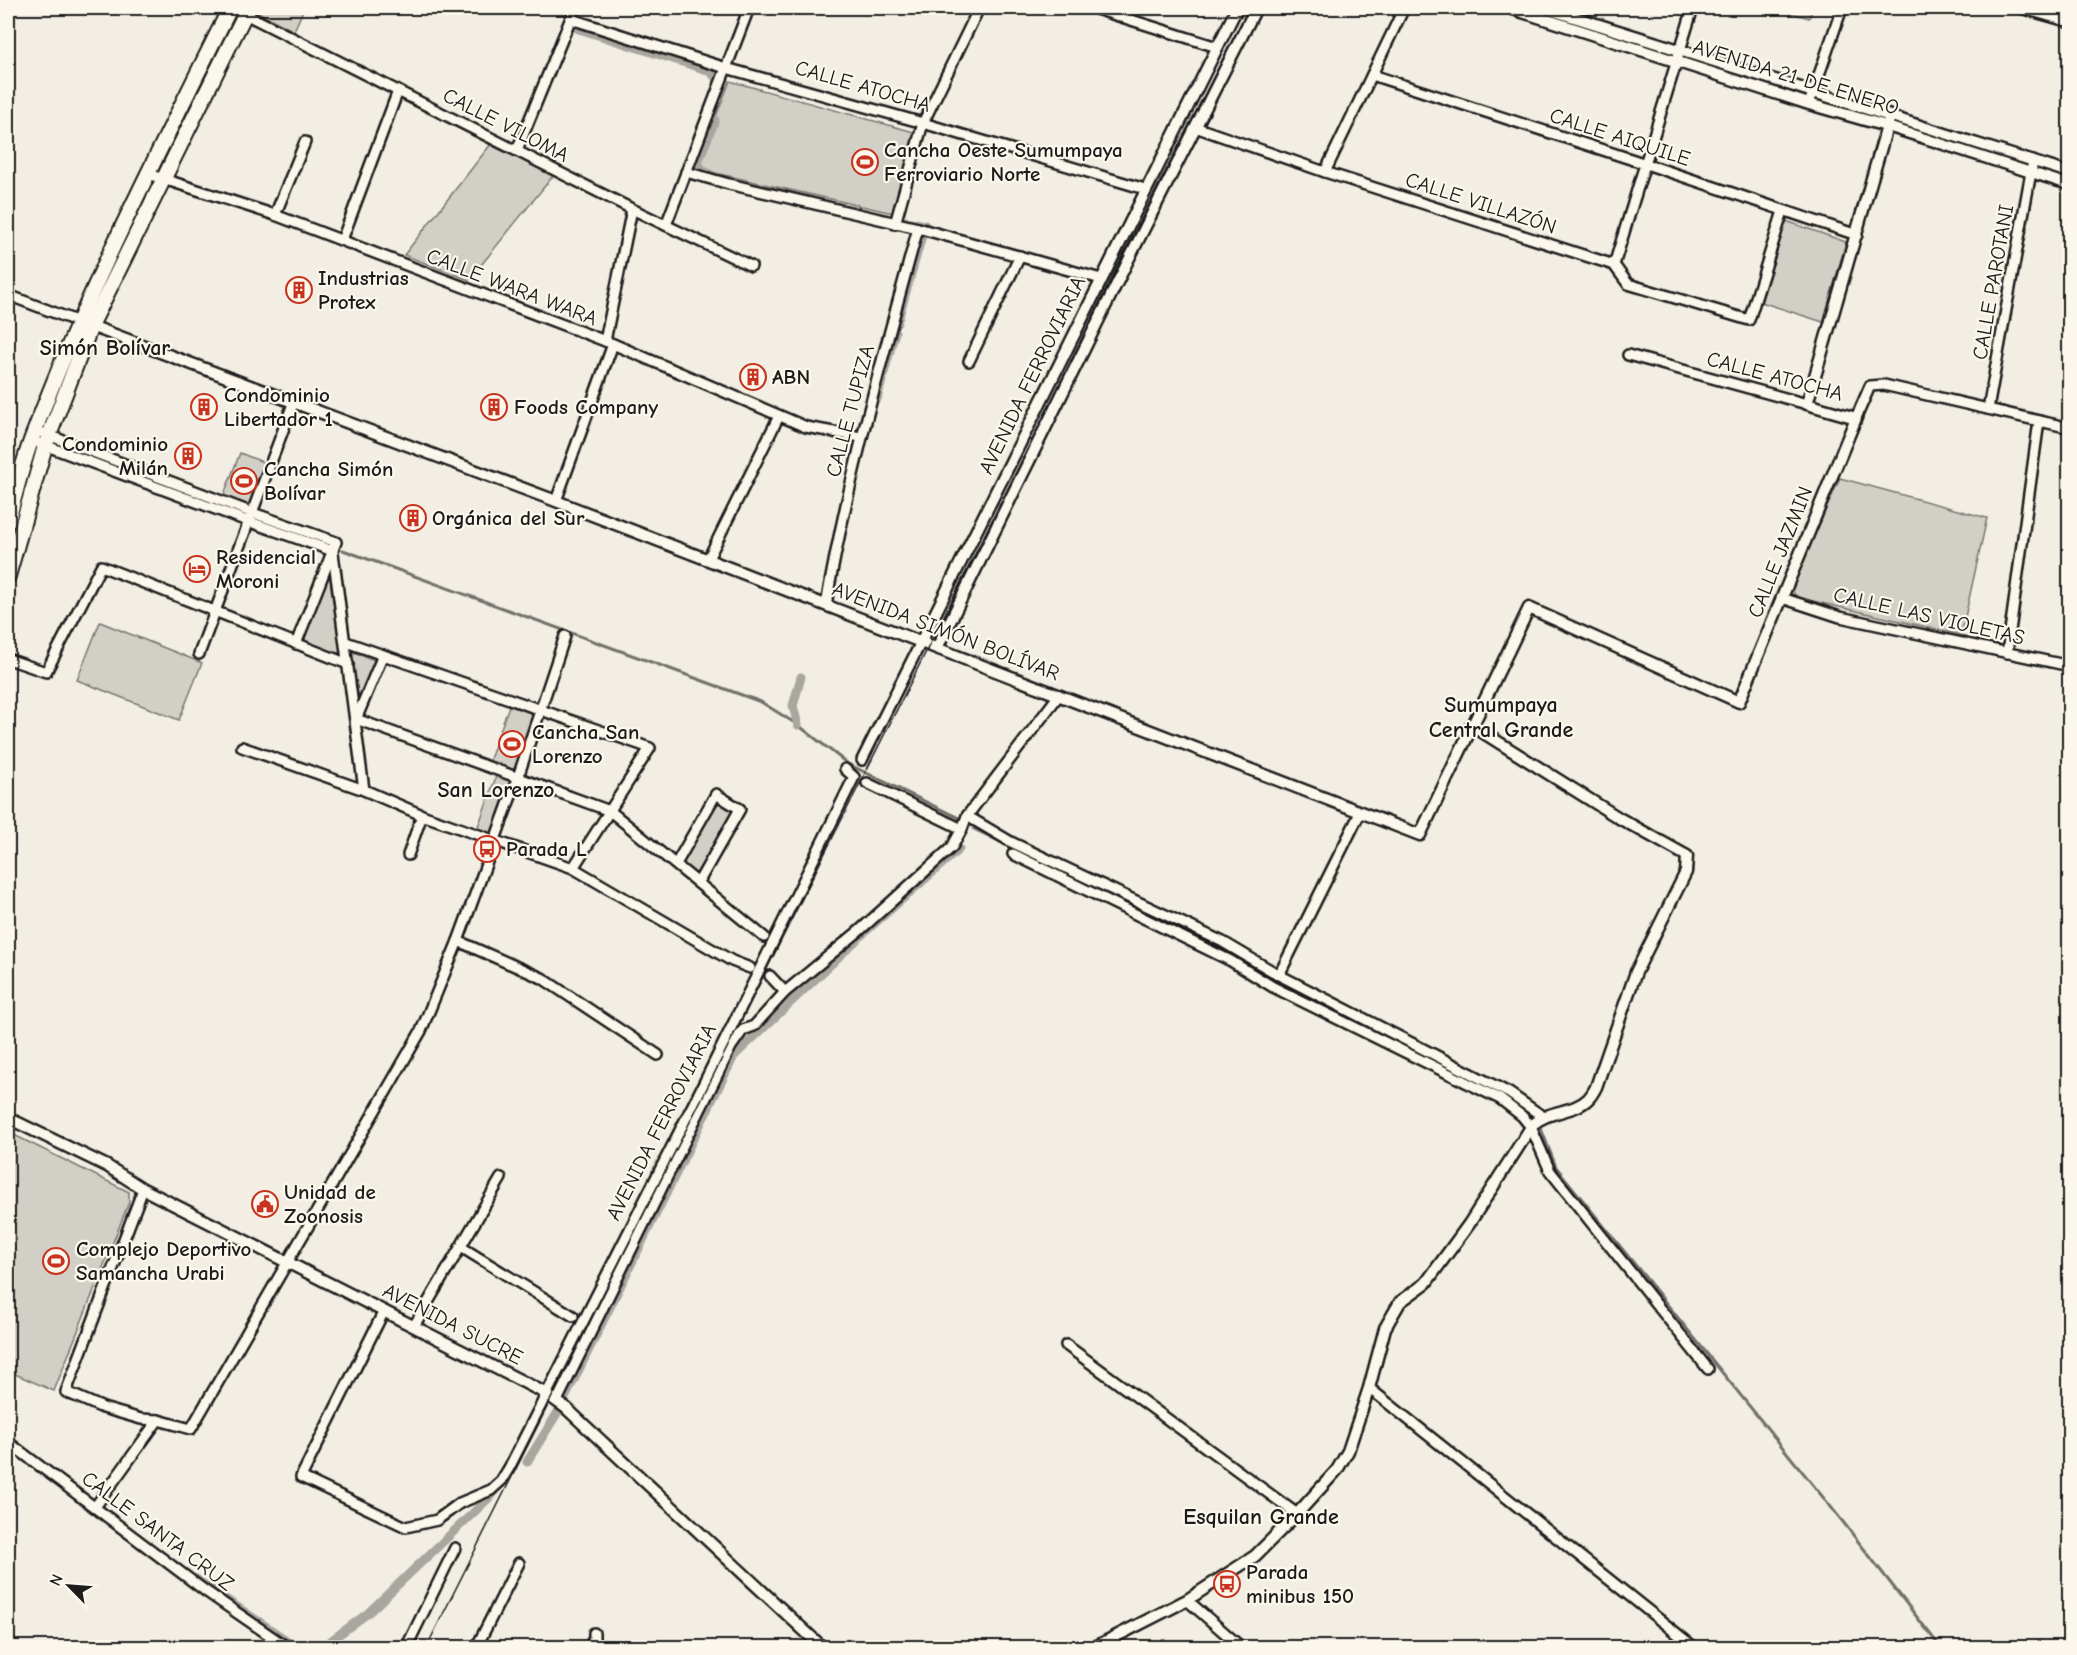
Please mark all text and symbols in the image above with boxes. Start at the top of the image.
street label: AVENIDA 21 DE ENERO [1690,34,1902,120]
street label: CALLE ATOCHA [792,55,934,117]
street label: CALLE VILOMA [439,83,573,167]
street label: CALLE AIQUILE [1547,103,1693,171]
place label: Cancha Oeste Sumumpaya Ferroviario Norte [884,138,1123,186]
sports icon: Cancha Oeste Sumumpaya Ferroviario Norte [850,147,880,177]
street label: CALLE VILLAZÓN [1402,167,1560,239]
street label: CALLE PAROTANI [1968,202,2018,362]
street label: CALLE WARA WARA [423,243,601,331]
place label: Industrias Protex [318,266,409,314]
street label: AVENIDA FERROVIARIA [974,272,1090,478]
building icon: Industrias Protex [284,275,314,305]
district label: Simón Bolívar [40,335,170,361]
street label: CALLE TUPIZA [821,342,879,480]
street label: CALLE ATOCHA [1704,346,1846,406]
building icon: ABN [738,362,768,392]
place label: ABN [772,365,810,389]
place label: Condominio Libertador 1 [224,383,333,431]
building icon: Condominio Libertador 1 [189,392,219,422]
building icon: Foods Company [479,392,509,422]
place label: Foods Company [514,395,658,419]
place label: Condominio Milán [62,432,168,480]
building icon: Condominio Milán [173,441,203,471]
place label: Cancha Simón Bolívar [264,457,393,505]
sports icon: Cancha Simón Bolívar [229,466,259,496]
street label: CALLE JAZMIN [1743,483,1817,621]
building icon: Orgánica del Sur [398,503,428,533]
place label: Orgánica del Sur [432,506,585,530]
place label: Residencial Moroni [216,545,316,593]
hotel icon: Residencial Moroni [182,554,212,584]
street label: AVENIDA SIMÓN BOLÍVAR [829,577,1063,685]
street label: CALLE LAS VIOLETAS [1831,582,2027,650]
district label: Sumumpaya Central Grande [1429,692,1574,743]
place label: Cancha San Lorenzo [532,720,639,768]
sports icon: Cancha San Lorenzo [497,729,527,759]
district label: San Lorenzo [438,777,555,803]
bus stop icon: Parada L [472,834,502,864]
place label: Parada L [506,837,587,861]
street label: AVENIDA FERROVIARIA [601,1020,721,1224]
place label: Unidad de Zoonosis [284,1180,376,1228]
public building icon: Unidad de Zoonosis [250,1189,280,1219]
place label: Complejo Deportivo Samancha Urabi [76,1237,251,1285]
sports icon: Complejo Deportivo Samancha Urabi [41,1246,71,1276]
street label: AVENIDA SUCRE [379,1278,527,1370]
street label: CALLE SANTA CRUZ [77,1466,239,1596]
district label: Esquilan Grande [1183,1504,1339,1530]
north arrow [39,1556,99,1616]
place label: Parada minibus 150 [1246,1560,1354,1608]
bus stop icon: Parada minibus 150 [1212,1569,1242,1599]
text: N [46,1572,67,1589]

